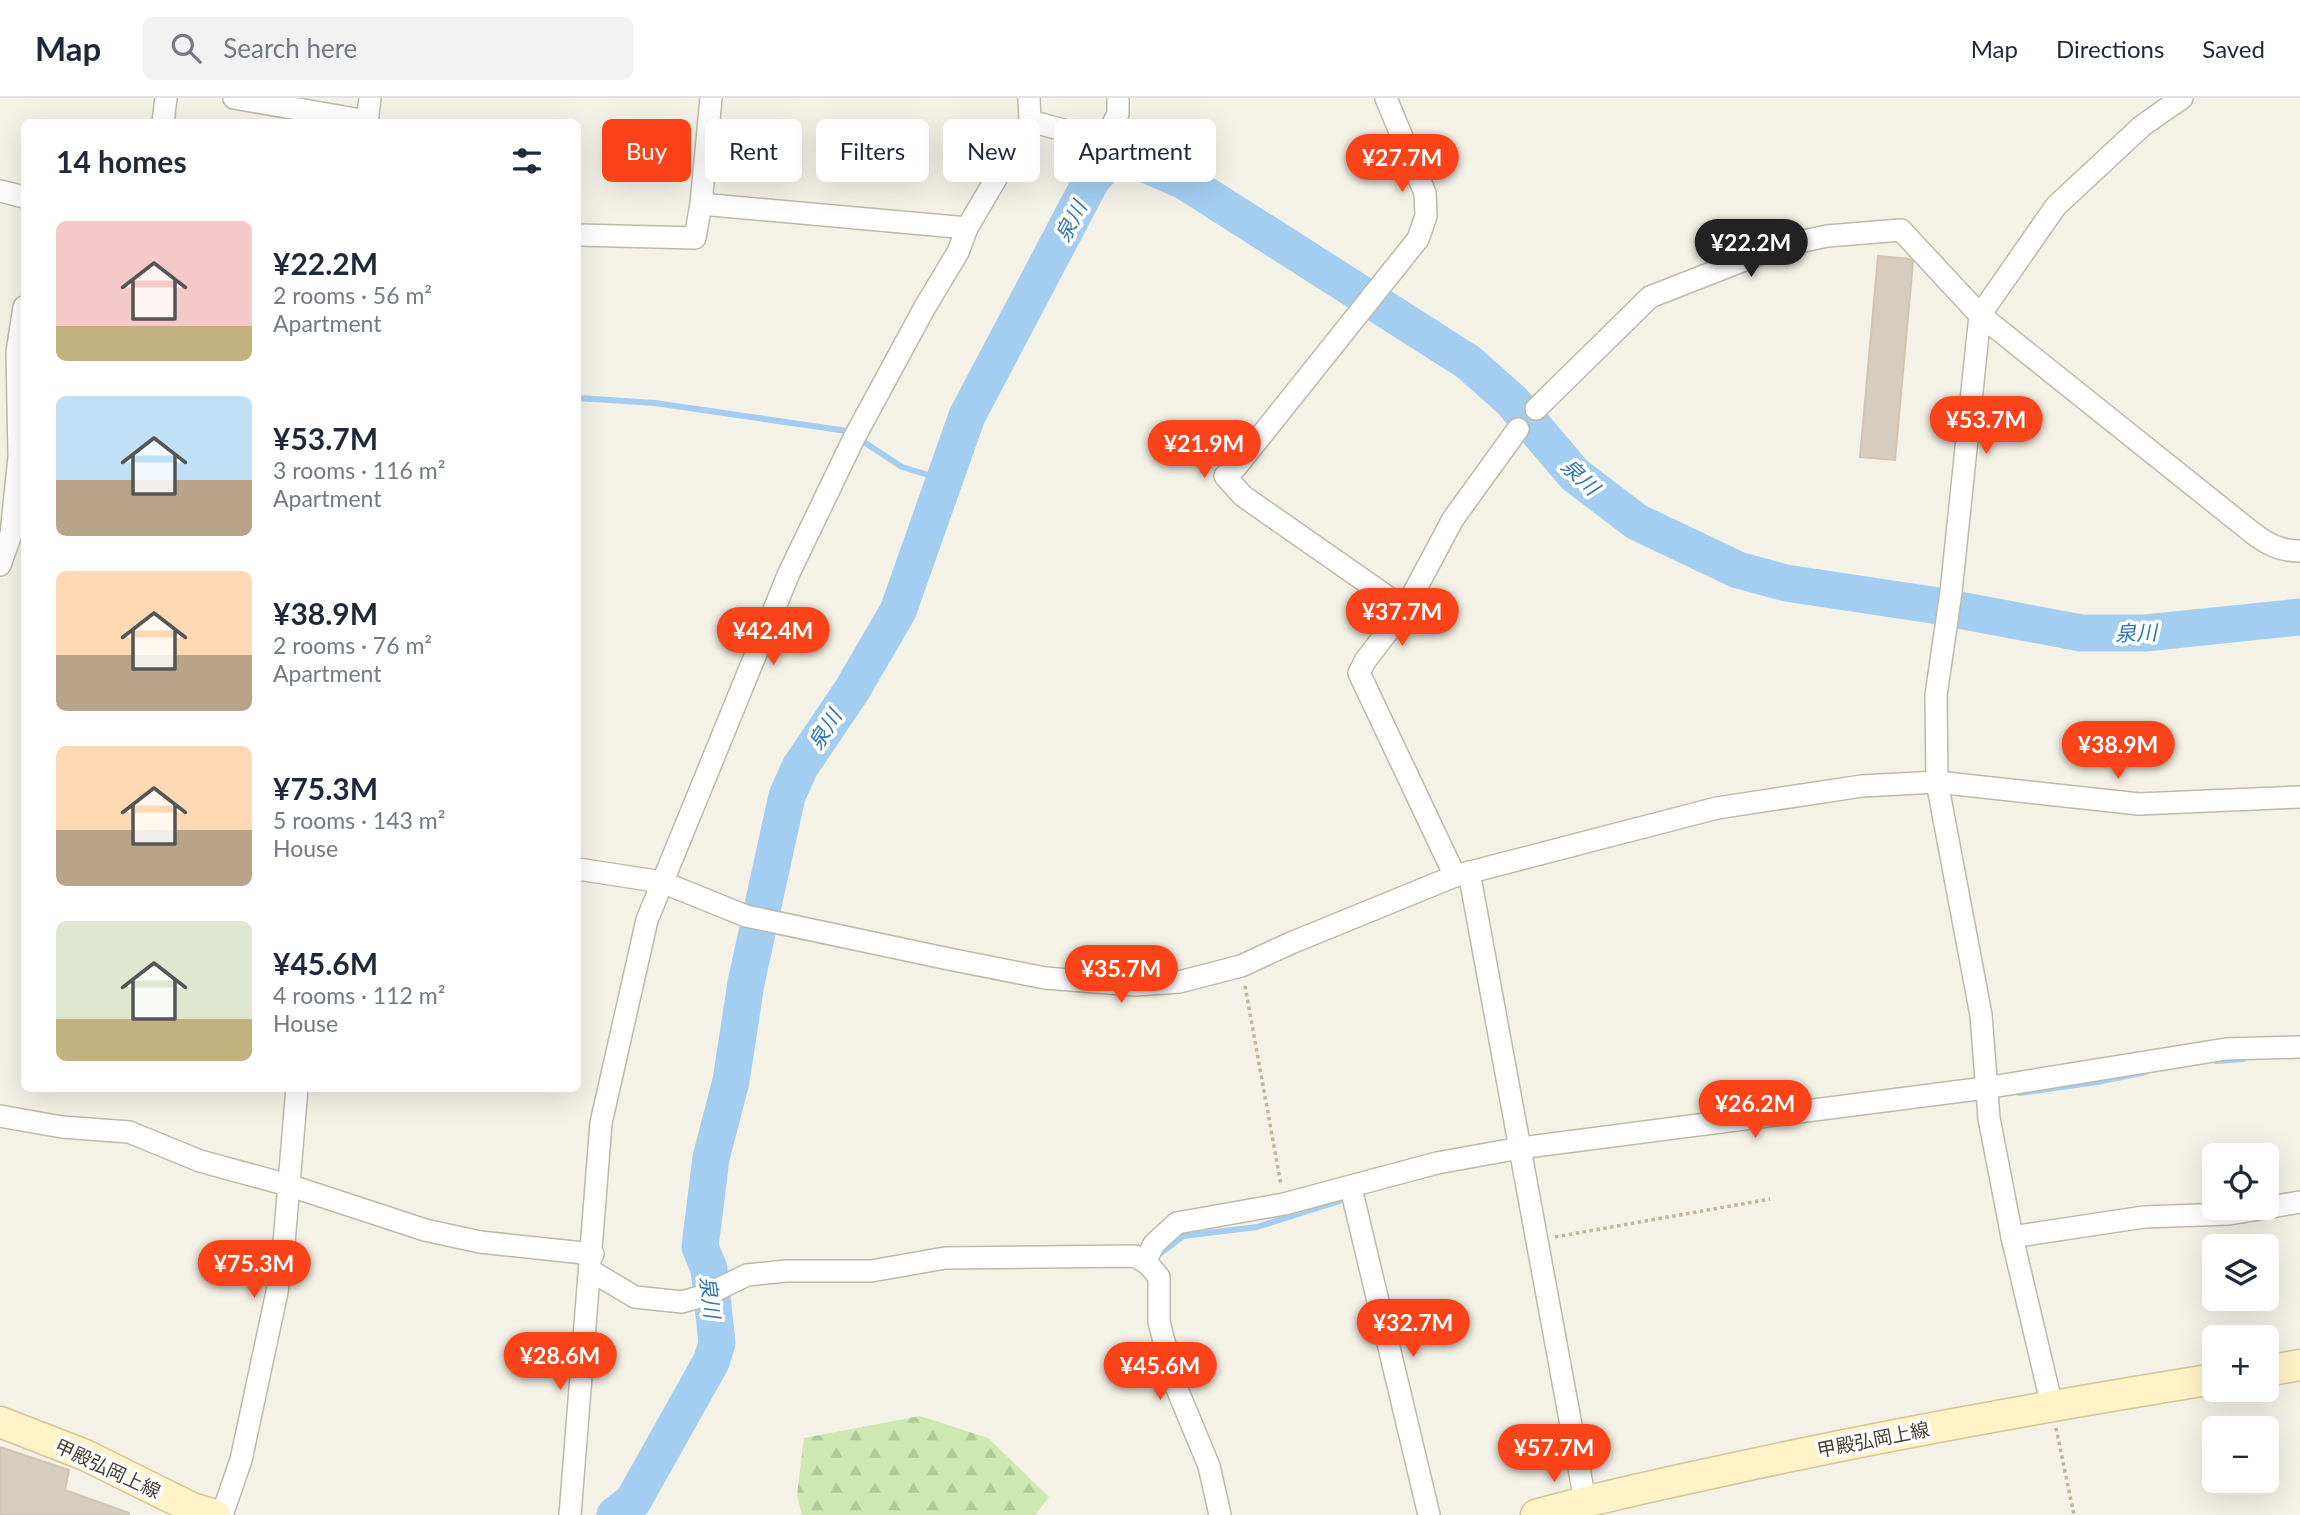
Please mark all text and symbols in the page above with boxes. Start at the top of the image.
search box [143,17,633,80]
text: Map [35,28,101,68]
icon: search [167,29,205,67]
text: Search here [223,32,357,64]
text: Map [1971,34,2018,63]
text: Directions [2056,34,2164,63]
text: Saved [2202,34,2265,63]
chip: Buy [602,119,691,182]
chip: Rent [705,119,802,182]
chip: Filters [816,119,929,182]
chip: New [943,119,1040,182]
chip: Apartment [1054,119,1216,182]
pin: ¥27.7M [1345,134,1459,194]
icon: filters [508,142,546,180]
text: 14 homes [56,143,187,179]
text: ¥27.7M [1362,143,1442,171]
water label: 泉川 [1049,195,1092,245]
pin: ¥22.2M [1694,220,1808,279]
text: ¥22.2M [1711,228,1791,256]
text: ¥22.2M [273,245,378,281]
icon: home [112,249,196,333]
text: 2 rooms · 56 m² [273,281,432,309]
text: Apartment [273,309,381,337]
pin: ¥53.7M [1929,396,2043,456]
text: ¥53.7M [1946,405,2026,433]
text: ¥53.7M [273,420,378,456]
pin: ¥21.9M [1147,420,1261,480]
icon: home [112,424,196,508]
text: ¥21.9M [1164,429,1244,457]
water label: 泉川 [1557,453,1606,501]
text: 3 rooms · 116 m² [273,456,445,484]
text: Apartment [273,484,381,512]
pin: ¥37.7M [1345,588,1459,648]
text: ¥38.9M [273,595,378,631]
text: ¥37.7M [1362,597,1442,625]
icon: home [112,599,196,683]
pin: ¥42.4M [716,608,830,667]
text: ¥42.4M [733,616,813,644]
water label: 泉川 [2115,619,2159,645]
text: 2 rooms · 76 m² [273,631,432,659]
text: Apartment [273,659,381,687]
water label: 泉川 [802,703,847,753]
pin: ¥38.9M [2061,722,2175,781]
text: ¥38.9M [2078,730,2158,758]
text: ¥75.3M [273,770,378,806]
icon: home [112,774,196,858]
text: 5 rooms · 143 m² [273,806,445,834]
text: House [273,834,338,862]
text: ¥45.6M [273,945,378,981]
pin: ¥35.7M [1064,946,1178,1005]
icon: home [112,949,196,1033]
text: ¥35.7M [1081,954,1161,982]
text: 4 rooms · 112 m² [273,981,445,1009]
text: House [273,1009,338,1037]
pin: ¥26.2M [1698,1080,1812,1140]
text: ¥26.2M [1715,1089,1795,1117]
map controls [2202,1143,2279,1493]
button: locate [2202,1143,2279,1220]
button: layers [2202,1234,2279,1311]
pin: ¥75.3M [197,1240,311,1300]
text: ¥75.3M [214,1249,294,1277]
water label: 泉川 [696,1275,726,1321]
pin: ¥32.7M [1356,1300,1470,1359]
text: ¥32.7M [1373,1308,1453,1336]
button: + [2202,1325,2279,1402]
pin: ¥28.6M [503,1332,617,1392]
text: ¥28.6M [520,1341,600,1369]
pin: ¥45.6M [1103,1342,1217,1402]
text: ¥45.6M [1120,1351,1200,1379]
button: − [2202,1416,2279,1493]
street label: 甲殿弘岡上線 [1815,1417,1931,1461]
pin: ¥57.7M [1497,1424,1611,1484]
street label: 甲殿弘岡上線 [51,1433,165,1503]
text: ¥57.7M [1514,1433,1594,1461]

